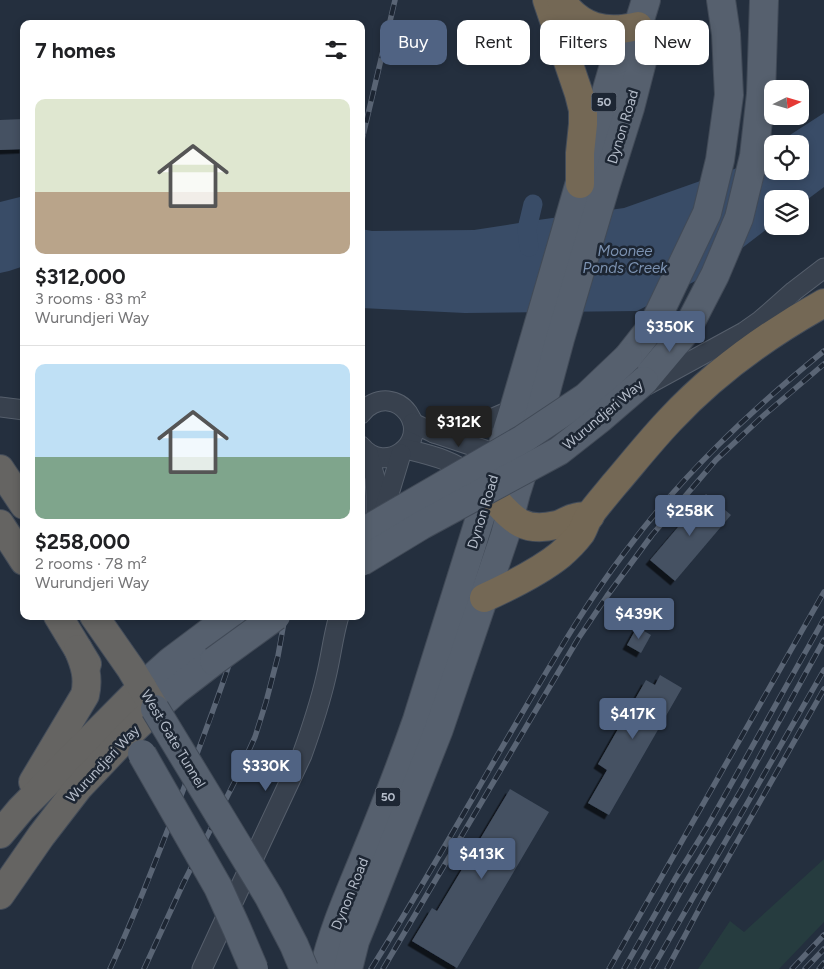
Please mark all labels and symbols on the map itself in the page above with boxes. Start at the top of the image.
north arrow [764,80,809,125]
street label: Dynon Road [604,88,642,166]
road number: 50 [592,92,616,111]
water label: Moonee Ponds Creek [583,242,668,277]
pin: $350K [635,310,705,353]
street label: Wurundjeri Way [559,376,647,454]
pin: $312K [424,406,494,448]
street label: Dynon Road [464,473,502,551]
pin: $258K [655,494,725,537]
pin: $439K [604,598,674,640]
street label: West Gate Tunnel [137,687,209,791]
pin: $417K [598,698,668,740]
street label: Wurundjeri Way [63,721,144,806]
pin: $330K [231,750,301,792]
road number: 50 [376,788,400,806]
pin: $413K [447,838,517,880]
street label: Dynon Road [328,855,372,933]

